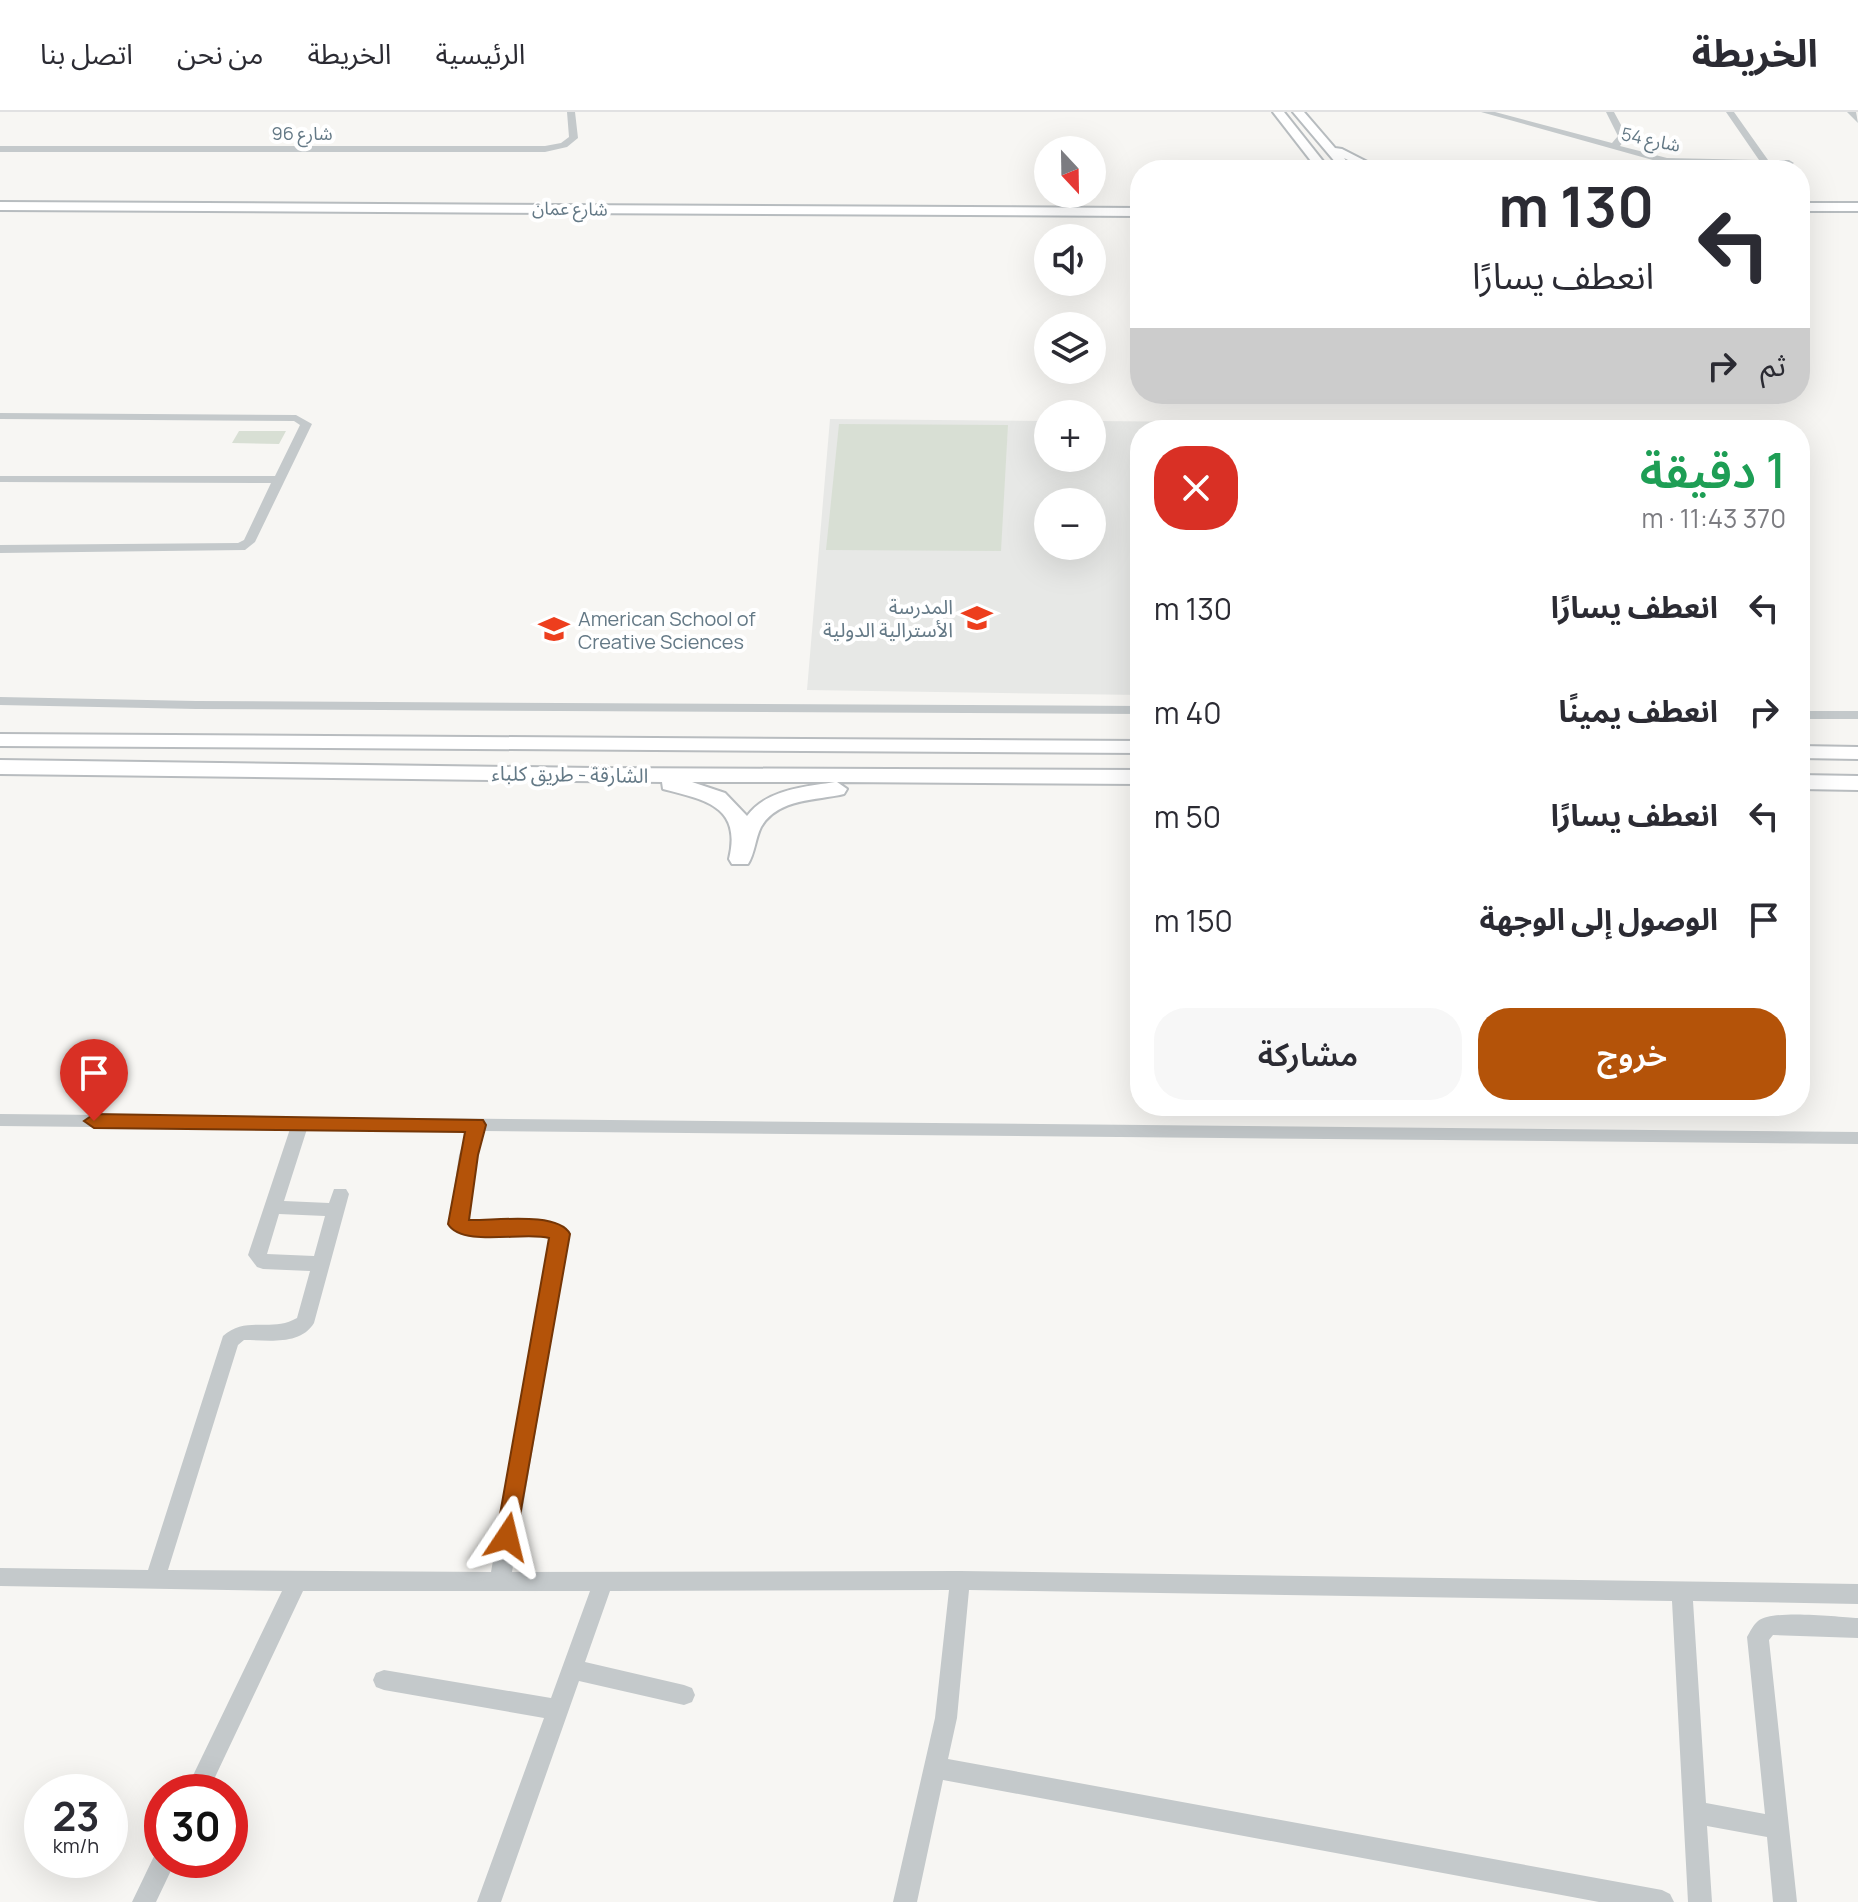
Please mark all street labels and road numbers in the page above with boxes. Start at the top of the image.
street label: شارع 96 [271,121,333,148]
street label: شارع 54 [1619,121,1683,160]
street label: شارع عمان [532,195,608,224]
street label: الشارقة - طريق كلباء [491,759,649,789]

